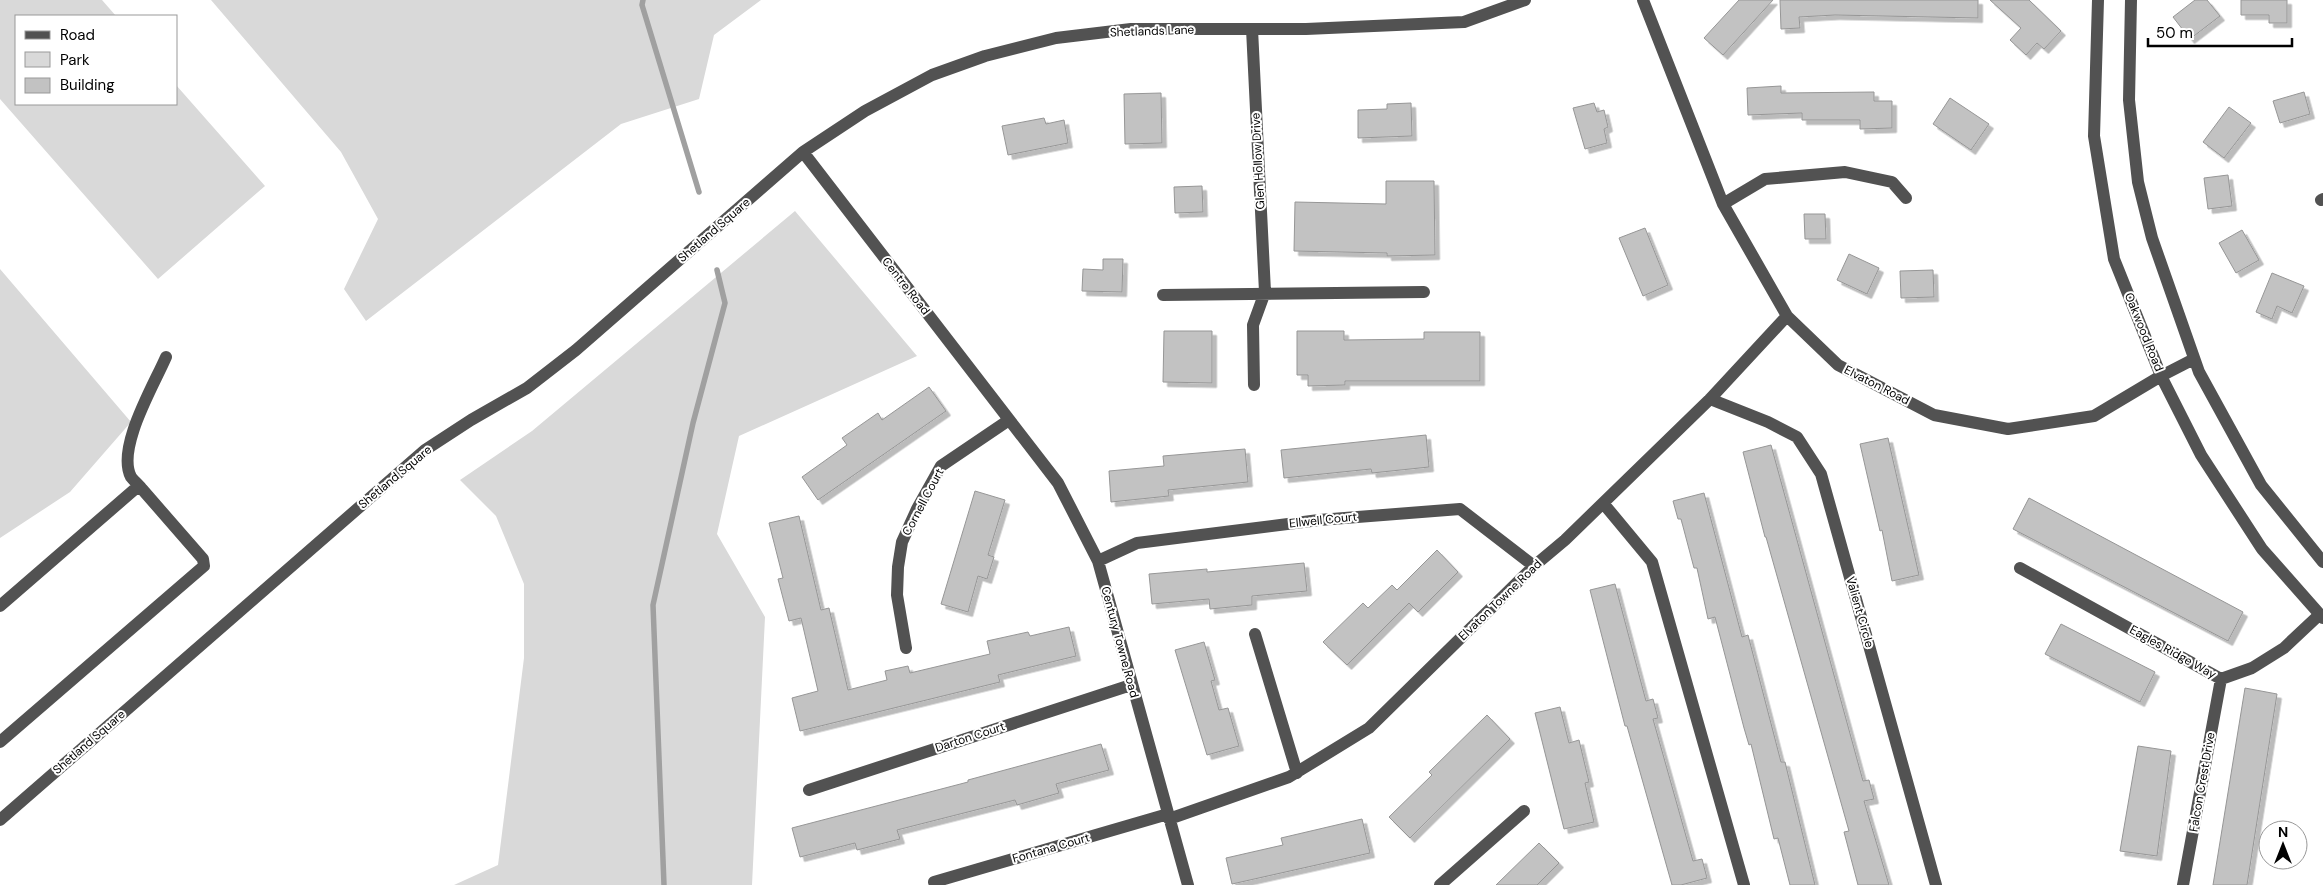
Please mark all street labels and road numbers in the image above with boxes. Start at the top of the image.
street label: Shetlands Lane [1109,22,1195,40]
street label: Glen Hollow Drive [1247,112,1269,210]
street label: Shetland Square [674,194,754,266]
street label: Centre Road [878,254,934,318]
street label: Oakwood Road [2121,290,2167,374]
street label: Elvaton Road [1842,362,1912,408]
street label: Shetland Square [355,442,435,512]
street label: Cornell Court [899,465,948,538]
street label: Ellwell Court [1288,508,1358,532]
street label: Elvaton Towne Road [1455,556,1545,644]
street label: Valient Circle [1842,575,1878,650]
street label: Century Towne Road [1097,585,1143,699]
street label: Eagles Ridge Way [2127,622,2219,683]
street label: Shetland Square [49,706,129,778]
street label: Darton Court [933,718,1007,756]
street label: Falcon Crest Drive [2185,731,2219,833]
street label: Fontana Court [1010,829,1092,867]

